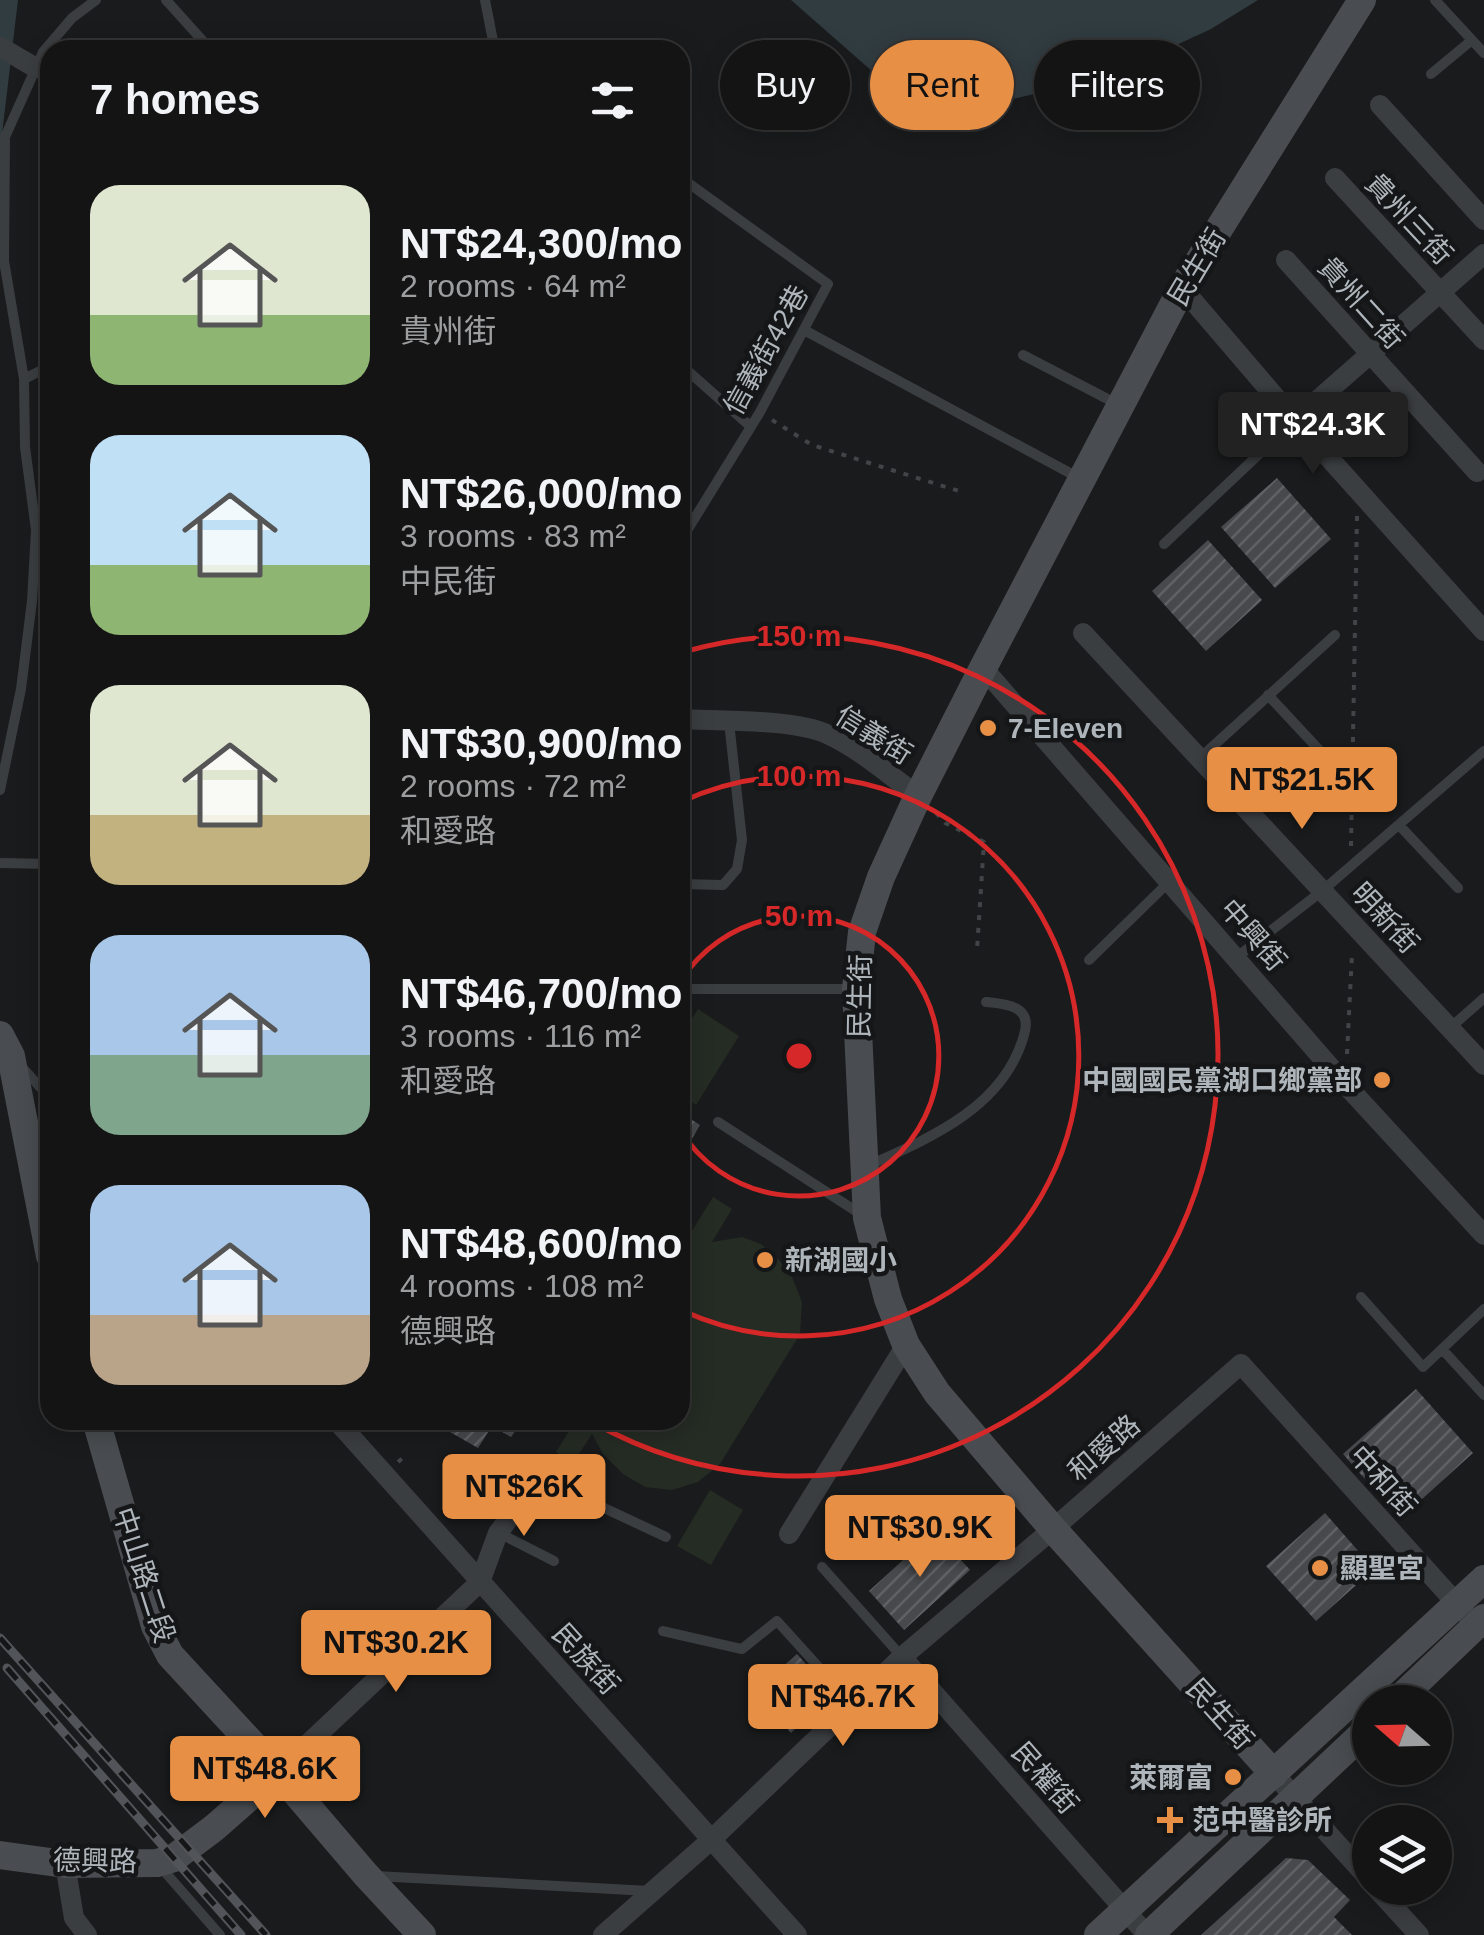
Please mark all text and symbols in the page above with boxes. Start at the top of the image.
chip: Buy [720,40,850,130]
chip: Rent [870,40,1014,130]
chip: Filters [1034,40,1200,130]
icon: filters [585,73,640,128]
text: 7 homes [90,76,260,123]
street label: 貴州三街 [1359,167,1459,271]
text: NT$24,300/mo [400,220,682,267]
street label: 民生街 [1162,223,1232,311]
icon: home [170,225,290,345]
street label: 貴州二街 [1312,251,1410,355]
text: 2 rooms · 64 m² [400,268,626,304]
street label: 信義街42巷 [718,280,814,420]
text: 貴州街 [400,313,496,349]
pin: NT$24.3K [1210,392,1416,477]
text: NT$24.3K [1240,406,1386,442]
text: NT$26,000/mo [400,470,682,517]
icon: home [170,475,290,595]
text: 3 rooms · 83 m² [400,518,626,554]
text: 中民街 [400,563,496,599]
text: 150 m [756,619,842,652]
street label: 信義街 [830,700,918,770]
place label: 7-Eleven [1008,713,1123,744]
marker: 7-Eleven [977,717,999,739]
text: NT$30,900/mo [400,720,682,767]
icon: home [170,725,290,845]
pin: NT$21.5K [1199,747,1405,832]
text: 100 m [756,759,842,792]
text: NT$21.5K [1229,761,1375,797]
text: 2 rooms · 72 m² [400,768,626,804]
text: 和愛路 [400,813,496,849]
street label: 明新街 [1345,877,1425,959]
street label: 中興街 [1214,893,1292,977]
text: 50 m [765,899,833,932]
street label: 民生街 [844,954,876,1038]
text: NT$46,700/mo [400,970,682,1017]
icon: home [170,975,290,1095]
text: 3 rooms · 116 m² [400,1018,641,1054]
centre of rings [781,1038,817,1074]
text: 和愛路 [400,1063,496,1099]
place label: 中國國民黨湖口鄉黨部 [1082,1065,1362,1096]
marker: 中國國民黨湖口鄉黨部 [1371,1069,1393,1091]
text: NT$48,600/mo [400,1220,682,1267]
icon: home [170,1225,290,1345]
place label: 新湖國小 [785,1245,897,1276]
marker: 新湖國小 [754,1249,776,1271]
text: 4 rooms · 108 m² [400,1268,644,1304]
text: 德興路 [400,1313,496,1349]
street label: 和愛路 [1062,1409,1146,1487]
street label: 中和街 [1343,1439,1423,1523]
pin: NT$26K [443,1454,605,1539]
text: NT$26K [464,1468,584,1504]
pin: NT$30.9K [817,1495,1023,1580]
street label: 中山路二段 [108,1504,180,1646]
text: NT$30.9K [847,1509,993,1545]
place label: 顯聖宮 [1340,1553,1424,1584]
marker: 顯聖宮 [1309,1557,1331,1579]
pin: NT$30.2K [293,1610,499,1695]
street label: 民族街 [546,1617,626,1701]
text: NT$30.2K [323,1624,469,1660]
pin: NT$46.7K [740,1664,946,1749]
street label: 民生街 [1180,1672,1260,1756]
text: NT$46.7K [770,1678,916,1714]
north arrow [1352,1685,1452,1785]
map controls [1352,1685,1452,1905]
pin: NT$48.6K [162,1736,368,1821]
street label: 民權街 [1006,1736,1084,1820]
text: NT$48.6K [192,1750,338,1786]
place label: 萊爾富 [1129,1762,1213,1793]
marker: 萊爾富 [1222,1766,1244,1788]
place label: 范中醫診所 [1192,1805,1332,1836]
button: layers [1352,1805,1452,1905]
marker: 范中醫診所 [1157,1807,1183,1833]
street label: 德興路 [53,1845,137,1877]

